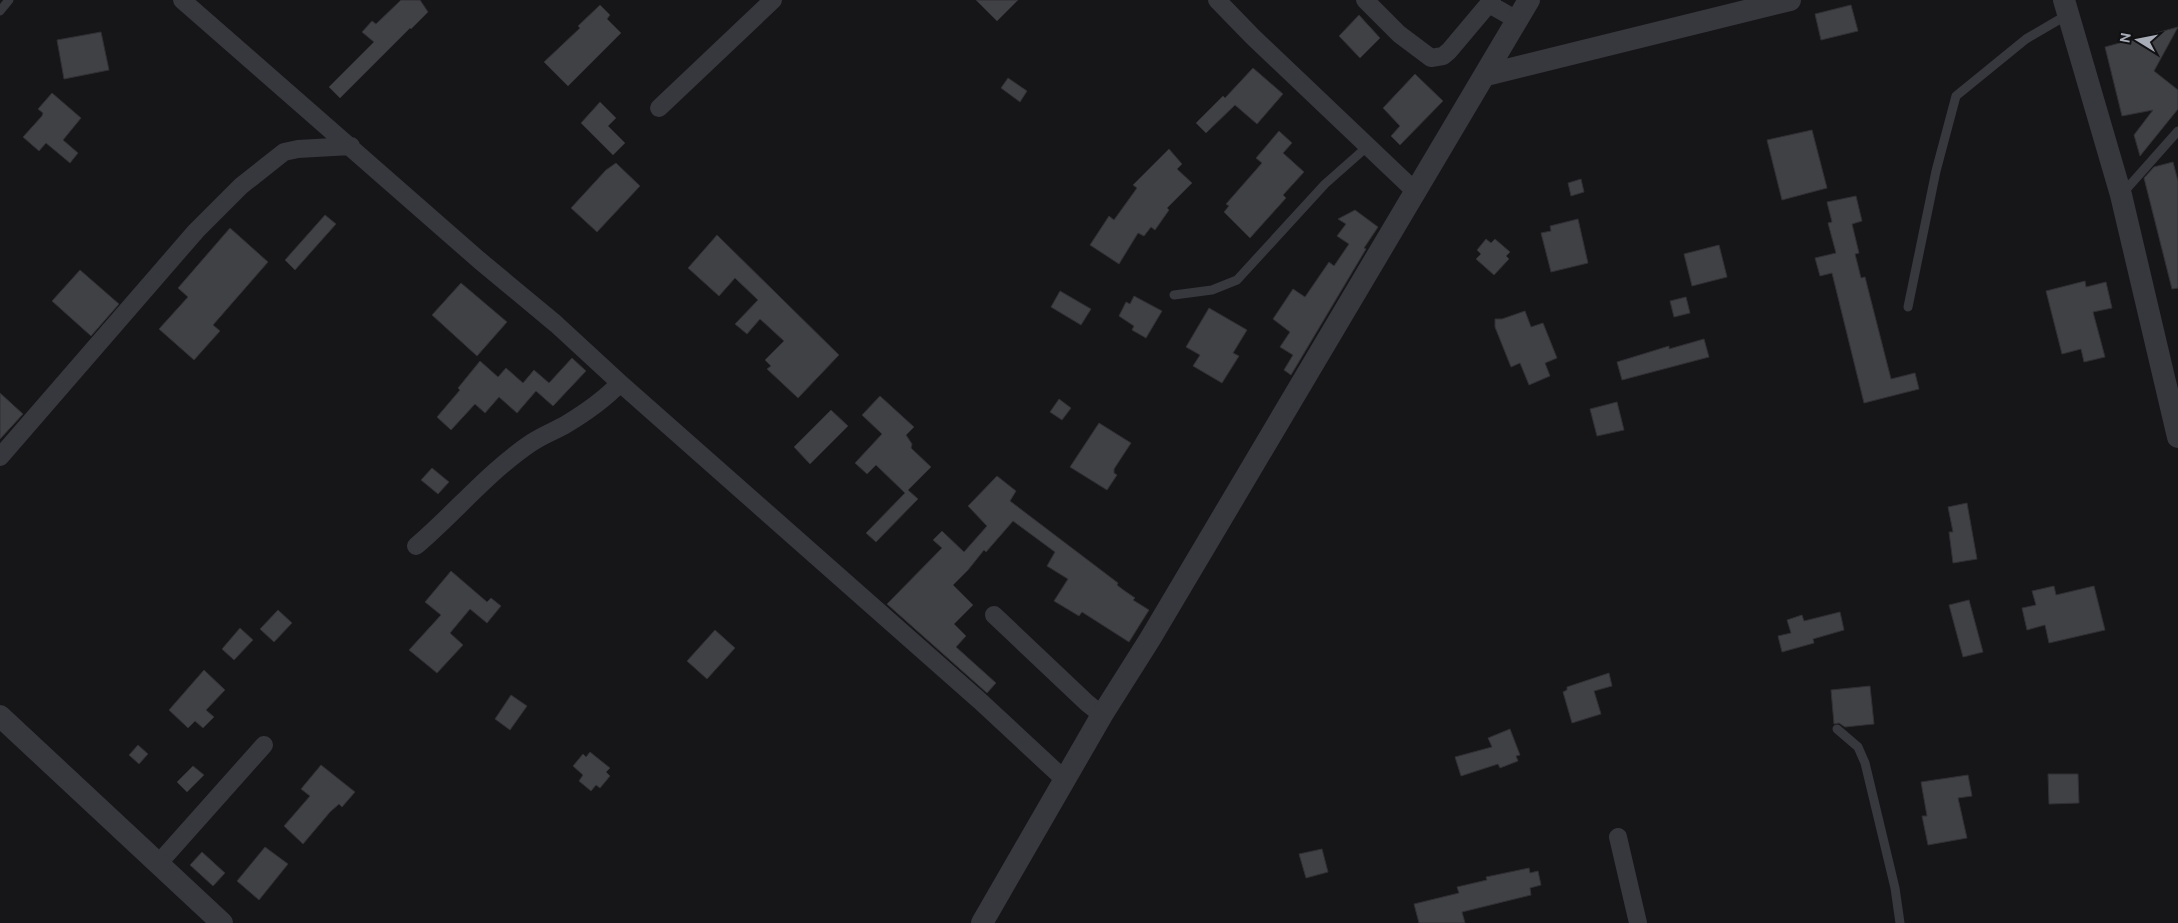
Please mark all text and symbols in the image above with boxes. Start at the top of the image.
north arrow [2113,15,2163,65]
text: N [2115,31,2135,44]

